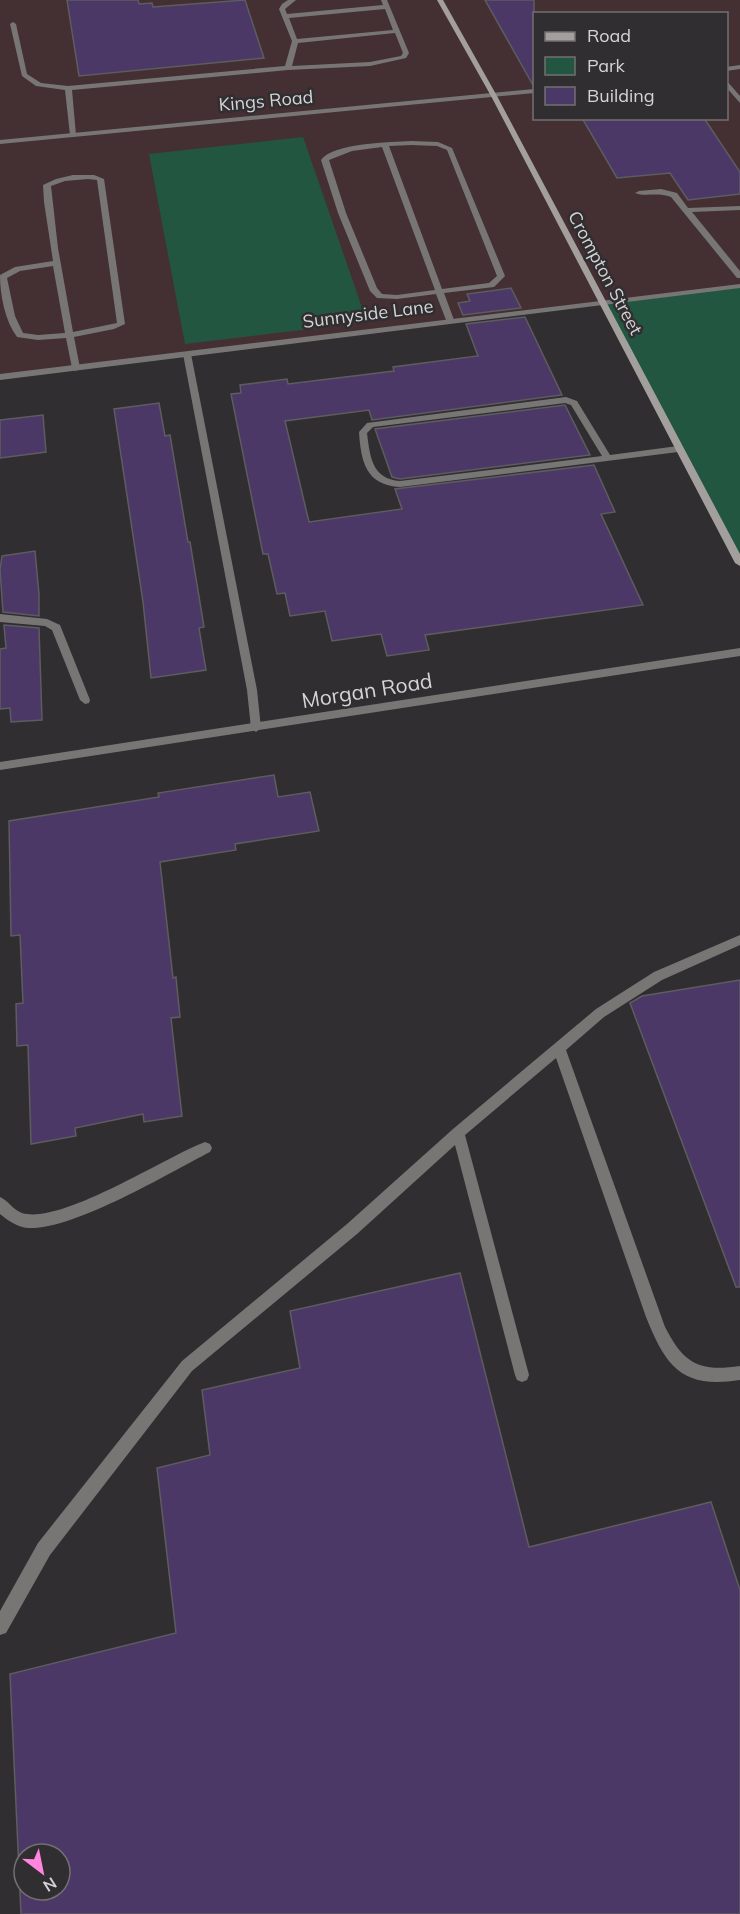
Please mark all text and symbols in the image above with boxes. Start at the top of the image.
legend [533,12,728,120]
text: Road [587,24,631,47]
text: Park [587,54,626,77]
text: Building [587,84,655,107]
street label: Kings Road [218,85,314,116]
street label: Crompton Street [563,207,648,339]
street label: Sunnyside Lane [301,294,435,333]
street label: Morgan Road [300,667,434,713]
north arrow [12,1842,72,1902]
text: N [40,1873,60,1896]

